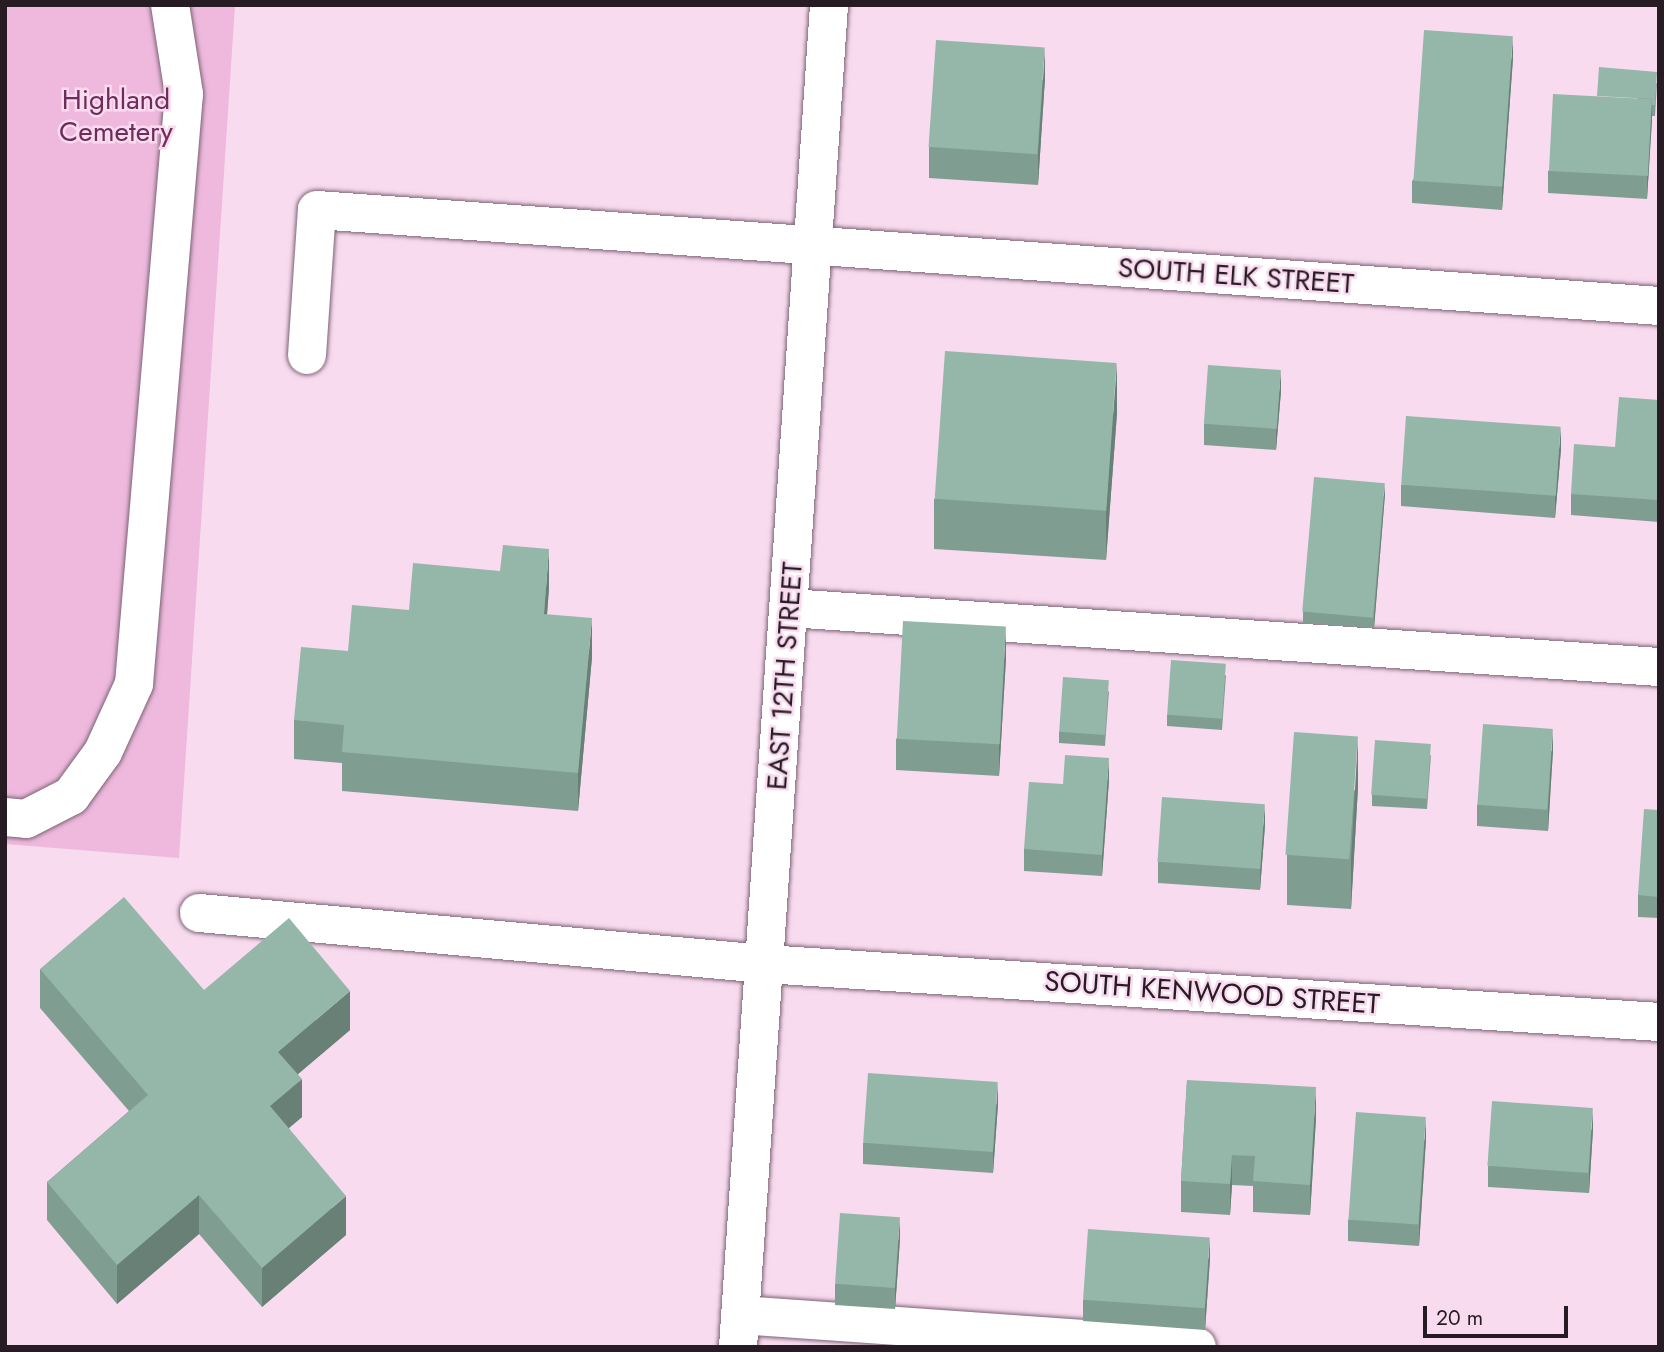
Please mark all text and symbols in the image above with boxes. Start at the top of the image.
park label: Highland Cemetery [59,83,173,149]
street label: SOUTH ELK STREET [1117,251,1355,301]
street label: EAST 12TH STREET [760,561,810,791]
street label: SOUTH KENWOOD STREET [1043,965,1381,1021]
scale bar [1426,1292,1571,1336]
text: 20 m [1436,1303,1483,1333]

